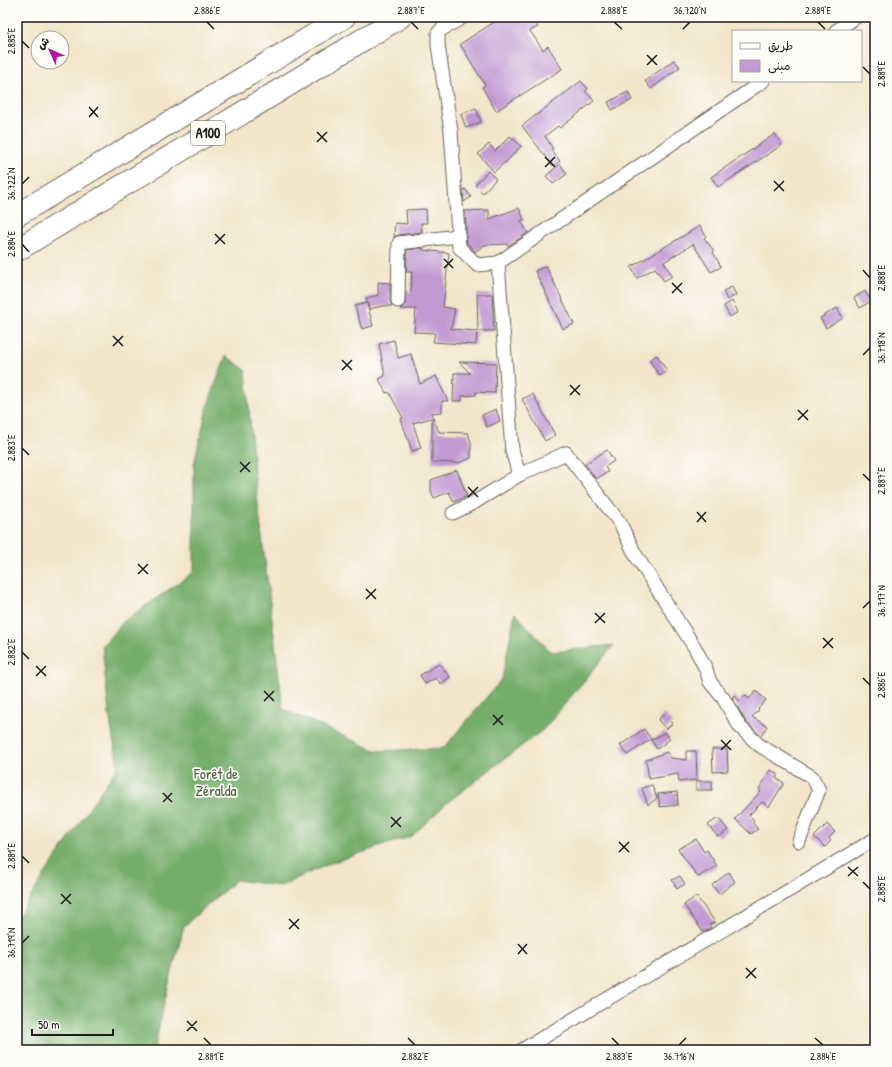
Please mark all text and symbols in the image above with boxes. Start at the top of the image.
text: 2.886°E [194,4,221,17]
text: 2.887°E [397,4,425,17]
text: 2.888°E [601,4,628,17]
text: 36.720°N [674,4,706,17]
text: 2.889°E [805,4,832,17]
text: 2.885°E [5,27,18,54]
north arrow [30,30,70,70]
legend [732,30,862,82]
text: ش [34,34,52,52]
text: طريق [768,37,793,54]
text: مبنى [768,57,791,74]
text: 2.889°E [875,60,888,87]
road number: A100 [191,121,225,145]
text: 36.722°N [5,168,18,200]
text: 2.884°E [5,230,18,257]
text: 2.888°E [875,264,888,291]
text: 36.718°N [875,332,888,364]
text: 2.883°E [5,434,18,461]
text: 2.887°E [875,467,888,495]
text: 36.717°N [875,585,888,617]
text: 2.882°E [5,638,18,665]
text: 2.886°E [875,671,888,698]
park label: Forêt de Zéralda [193,763,238,801]
text: 2.881°E [5,842,18,869]
text: 2.885°E [875,875,888,902]
text: 36.719°N [5,928,18,958]
scale bar [32,1011,113,1037]
text: 50 m [38,1016,59,1033]
text: 2.881°E [198,1050,225,1063]
text: 2.882°E [402,1050,429,1063]
text: 2.883°E [606,1050,633,1063]
text: 36.716°N [664,1050,694,1063]
text: 2.884°E [810,1050,837,1063]

